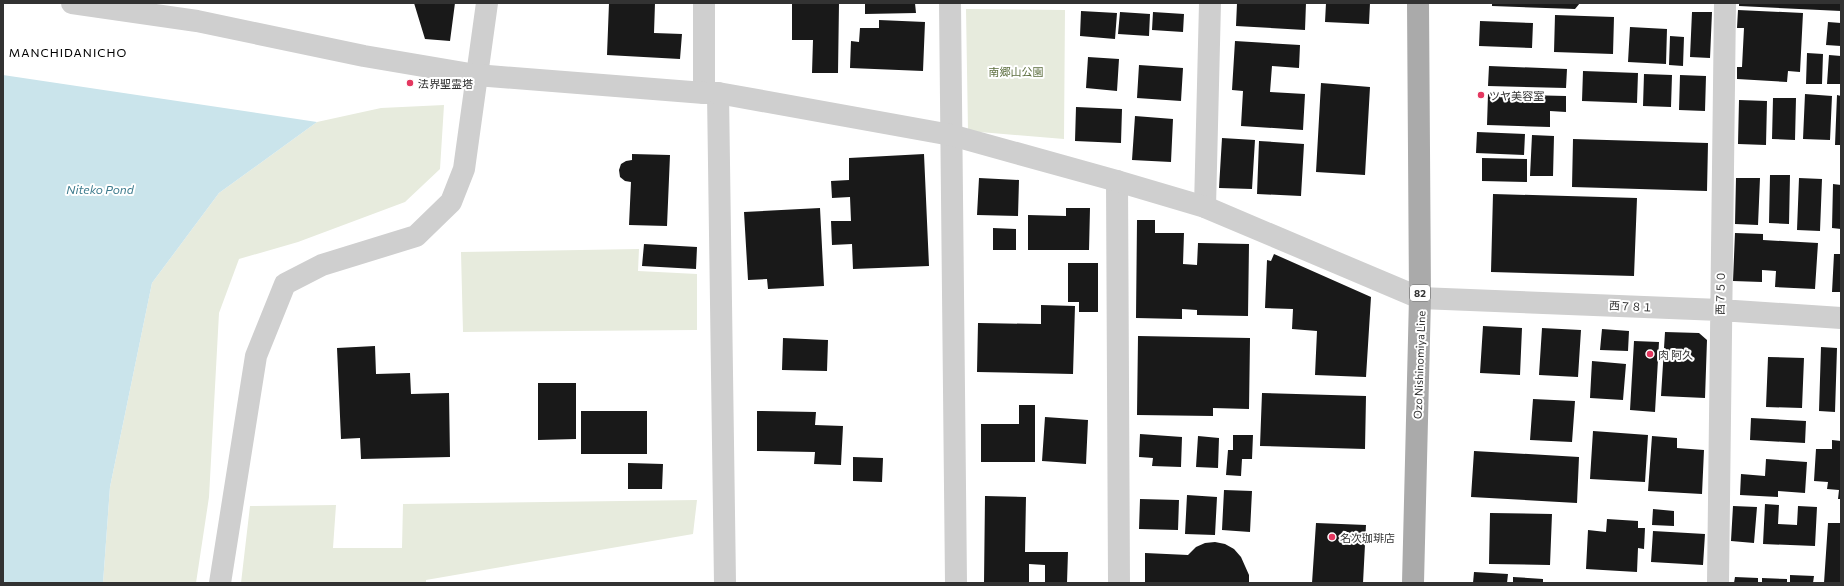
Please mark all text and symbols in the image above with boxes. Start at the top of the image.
district label: MANCHIDANICHO [9,45,127,59]
park label: 南郷山公園 [989,65,1044,78]
place label: 法界聖霊塔 [418,77,473,90]
marker: 法界聖霊塔 [405,78,415,88]
place label: ツヤ美容室 [1489,89,1544,102]
marker: ツヤ美容室 [1476,90,1486,100]
water label: Niteko Pond [66,182,135,196]
street label: 西７５０ [1713,271,1727,315]
road number: 82 [1410,285,1430,301]
street label: 西７８１ [1609,298,1653,314]
street label: Ozo Nishinomiya Line [1411,310,1427,419]
place label: 肉 阿久 [1658,348,1693,361]
marker: 肉 阿久 [1645,349,1655,359]
place label: 名次珈琲店 [1340,531,1395,544]
marker: 名次珈琲店 [1327,532,1337,542]

